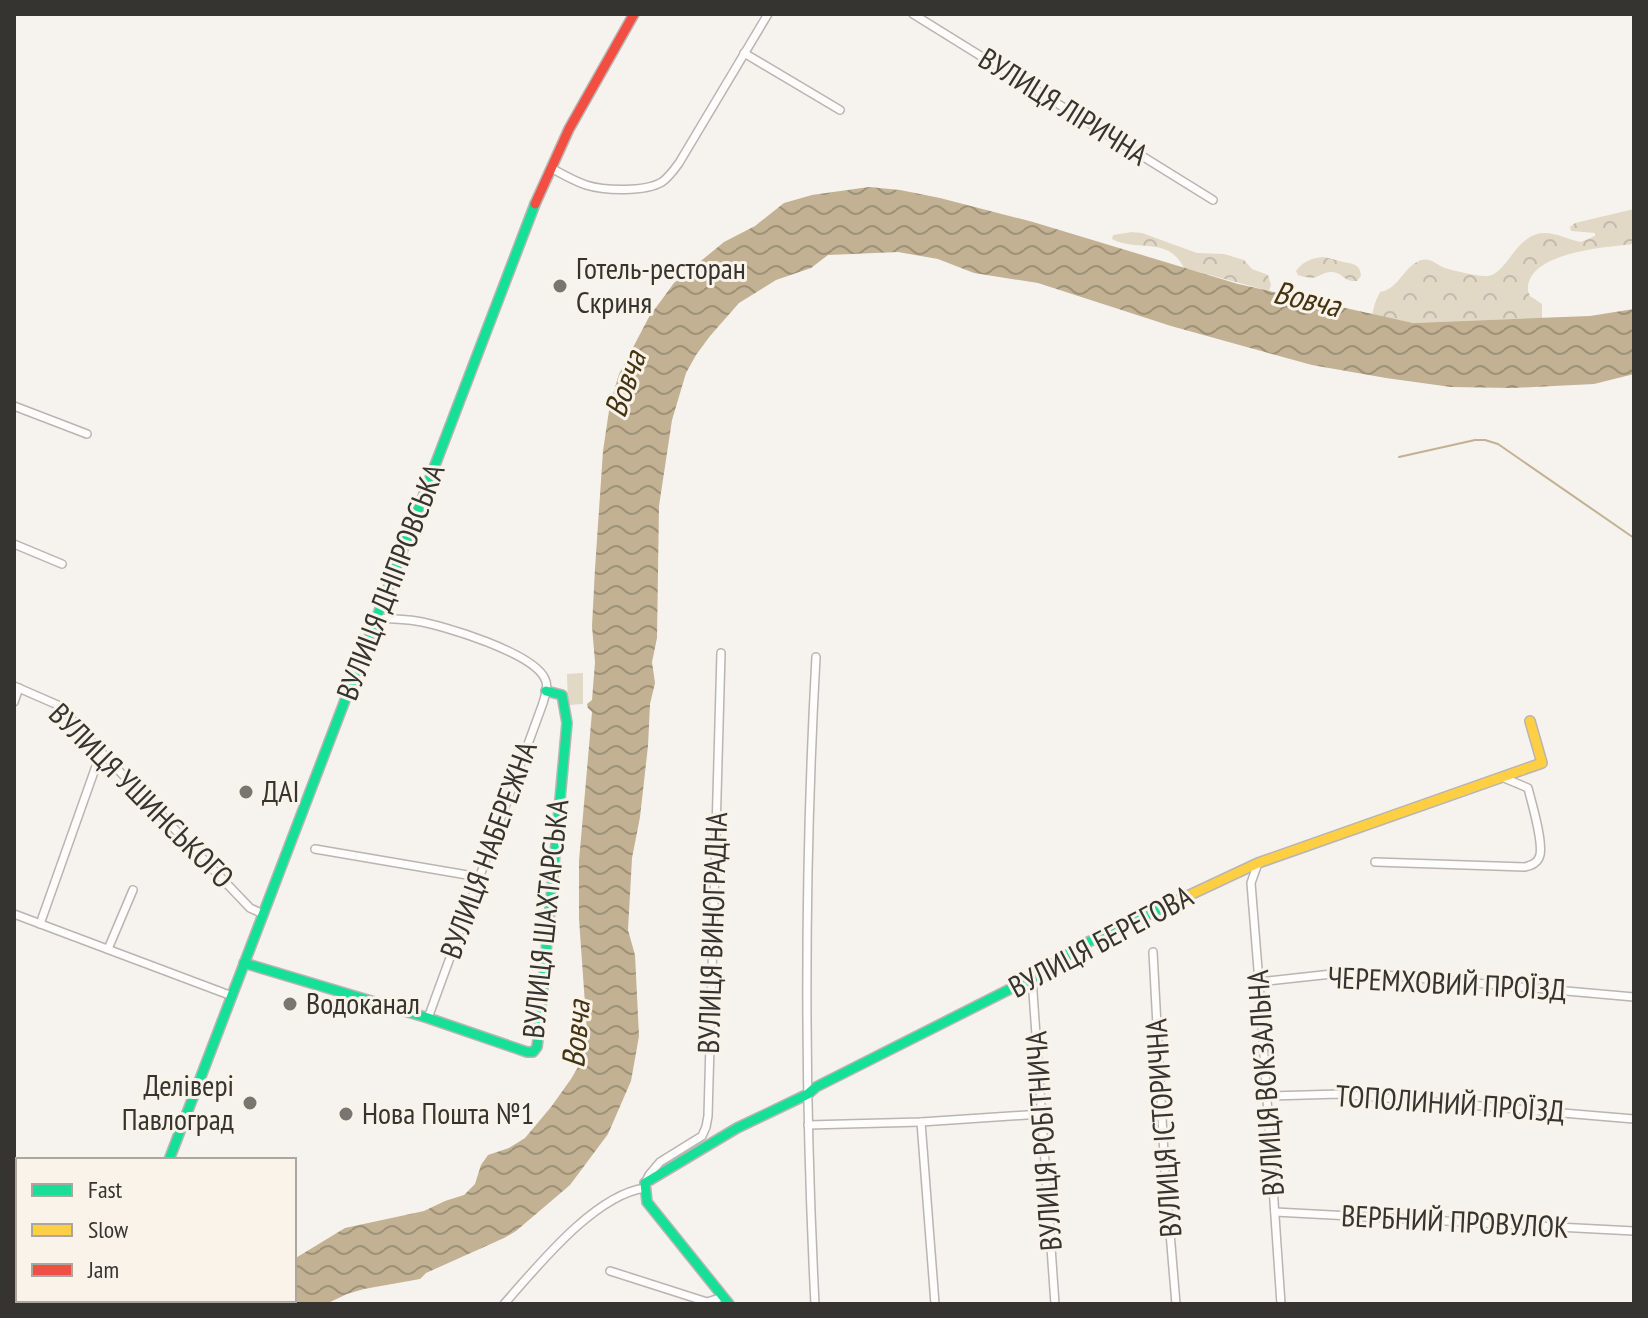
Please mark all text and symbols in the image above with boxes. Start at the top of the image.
street label: ВУЛИЦЯ ЛІРИЧНА [972,38,1156,174]
place label: Готель-ресторан Скриня [576,248,746,321]
water label: Вовча [1270,270,1347,327]
marker: Готель-ресторан Скриня [551,277,569,295]
water label: Вовча [593,343,656,422]
street label: ВУЛИЦЯ ДНІПРОВСЬКА [327,457,453,705]
street label: ВУЛИЦЯ УШИНСЬКОГО [41,694,243,896]
street label: ВУЛИЦЯ НАБЕРЕЖНА [430,735,545,963]
place label: ДАІ [262,771,299,810]
marker: ДАІ [237,783,255,801]
street label: ВУЛИЦЯ ШАХТАРСЬКА [513,797,577,1040]
street label: ВУЛИЦЯ ВИНОГРАДНА [688,811,735,1054]
street label: ВУЛИЦЯ БЕРЕГОВА [1002,875,1200,1006]
street label: ЧЕРЕМХОВИЙ ПРОЇЗД [1327,957,1567,1008]
street label: ВУЛИЦЯ ВОКЗАЛЬНА [1237,968,1292,1198]
place label: Водоканал [306,983,420,1022]
marker: Водоканал [281,995,299,1013]
water label: Вовча [551,996,599,1069]
street label: ВУЛИЦЯ ІСТОРИЧНА [1135,1017,1190,1239]
street label: ВУЛИЦЯ РОБІТНИЧА [1015,1029,1070,1252]
place label: Делівері Павлоград [122,1065,234,1138]
street label: ТОПОЛИНИЙ ПРОЇЗД [1334,1075,1566,1130]
place label: Нова Пошта №1 [362,1093,534,1132]
marker: Делівері Павлоград [241,1094,259,1112]
marker: Нова Пошта №1 [337,1105,355,1123]
legend [16,1158,296,1302]
text: Fast [88,1174,123,1205]
street label: ВЕРБНИЙ ПРОВУЛОК [1340,1195,1570,1246]
text: Slow [88,1214,129,1245]
text: Jam [87,1254,119,1285]

